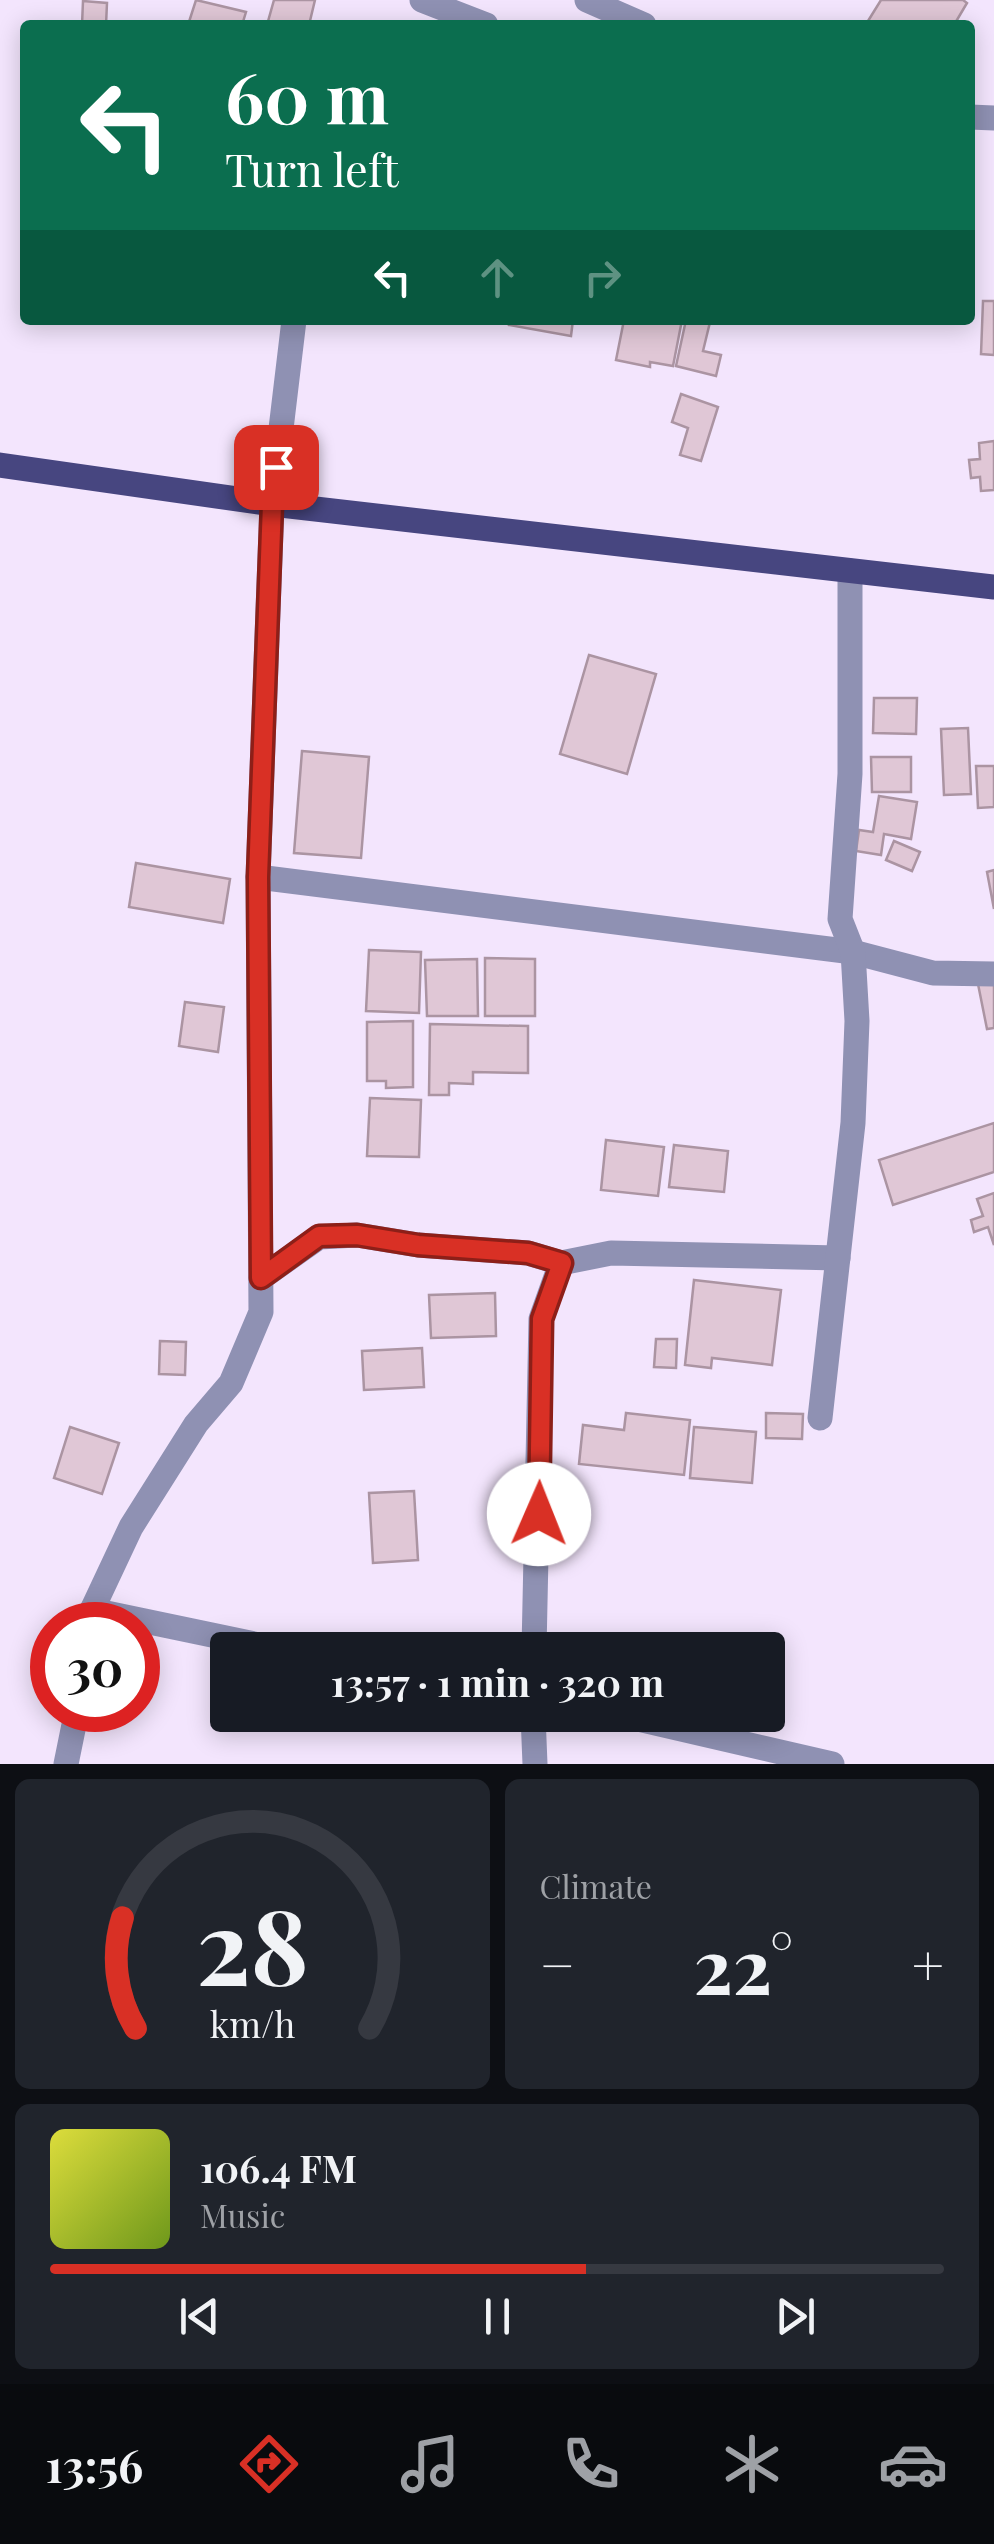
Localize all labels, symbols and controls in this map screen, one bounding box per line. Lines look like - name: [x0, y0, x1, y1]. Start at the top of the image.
- text: 60 m: [225, 48, 389, 142]
- icon: left: [60, 60, 190, 190]
- text: Turn left: [225, 138, 399, 198]
- icon: left: [365, 250, 420, 305]
- icon: ahead: [470, 250, 525, 305]
- icon: right: [575, 250, 630, 305]
- pin: [234, 425, 319, 510]
- icon: arrive: [249, 440, 304, 495]
- position arrow: [487, 1462, 591, 1566]
- speed limit sign: 30: [30, 1602, 160, 1732]
- text: 13:57 · 1 min · 320 m: [331, 1656, 664, 1707]
- text: Climate: [540, 1864, 652, 1907]
- text: 28: [196, 1873, 309, 2012]
- text: 22°: [693, 1913, 793, 2013]
- text: −: [540, 1926, 575, 2000]
- text: +: [912, 1926, 944, 2000]
- text: km/h: [209, 1999, 295, 2047]
- text: 106.4 FM: [200, 2142, 357, 2193]
- text: Music: [200, 2193, 285, 2236]
- icon: previous: [172, 2289, 227, 2344]
- icon: pause: [470, 2289, 525, 2344]
- icon: next: [768, 2289, 823, 2344]
- icon: directions: [234, 2429, 304, 2499]
- icon: music: [395, 2429, 465, 2499]
- icon: phone: [556, 2429, 626, 2499]
- icon: climate: [717, 2429, 787, 2499]
- icon: car: [878, 2429, 948, 2499]
- text: 13:56: [46, 2434, 143, 2494]

